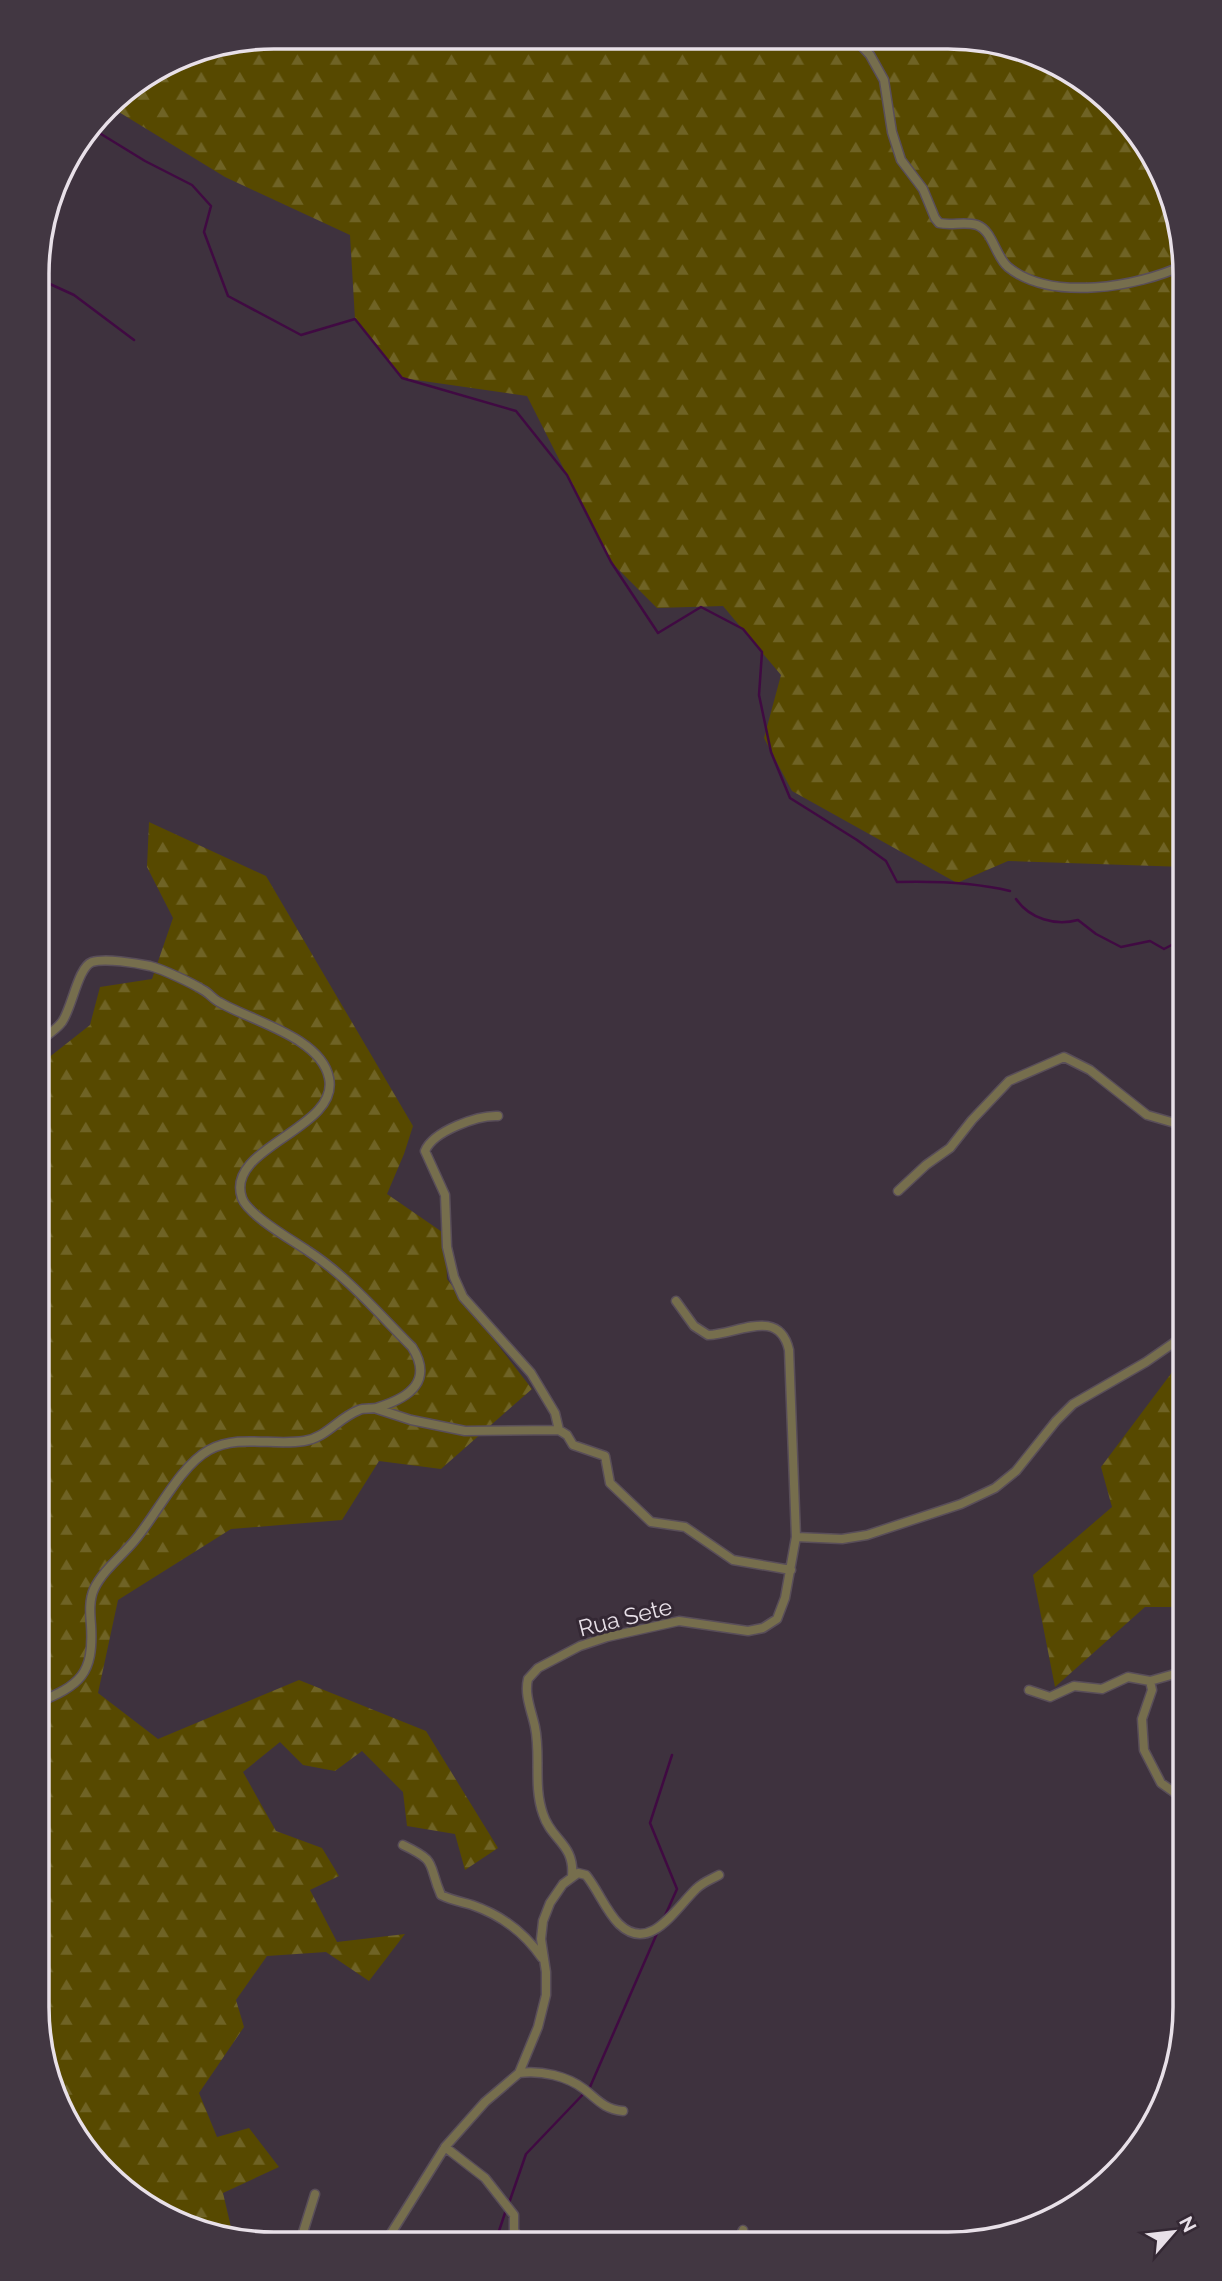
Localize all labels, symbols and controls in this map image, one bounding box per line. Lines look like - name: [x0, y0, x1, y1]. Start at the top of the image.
- street label: Rua Sete: [576, 1592, 674, 1642]
- north arrow: [1138, 2197, 1208, 2267]
- text: N: [1175, 2212, 1201, 2236]

